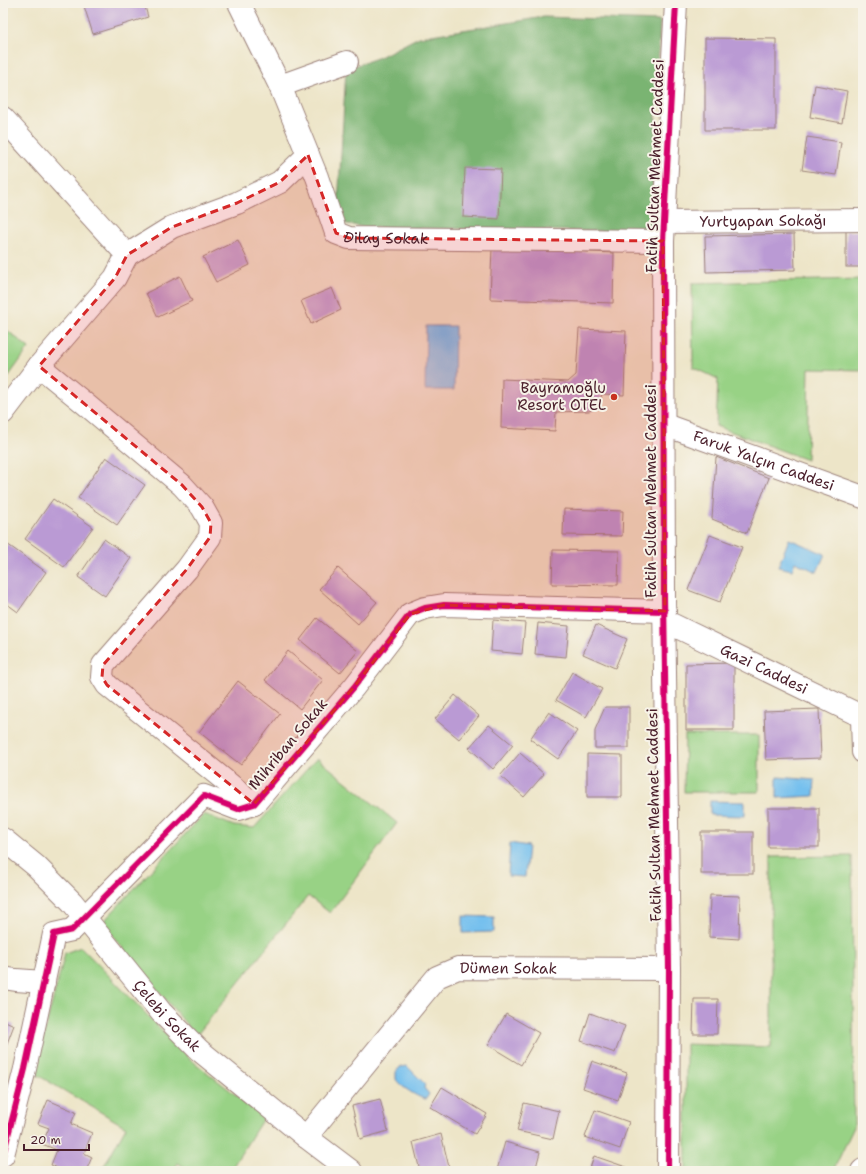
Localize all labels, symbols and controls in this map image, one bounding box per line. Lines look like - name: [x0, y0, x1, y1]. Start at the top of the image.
- street label: Fatih Sultan Mehmet Caddesi: [641, 59, 669, 273]
- street label: Yurtyapan Sokağı: [699, 210, 827, 232]
- street label: Dilay Sokak: [341, 227, 429, 249]
- place label: Bayramoğlu Resort OTEL: [517, 378, 606, 415]
- street label: Fatih Sultan Mehmet Caddesi: [641, 384, 661, 598]
- marker: Bayramoğlu Resort OTEL: [609, 392, 619, 402]
- street label: Faruk Yalçın Caddesi: [690, 426, 837, 496]
- street label: Gazi Caddesi: [717, 639, 811, 699]
- street label: Mihriban Sokak: [244, 694, 332, 794]
- street label: Fatih Sultan Mehmet Caddesi: [642, 708, 666, 922]
- street label: Dümen Sokak: [460, 958, 557, 978]
- street label: Çelebi Sokak: [129, 976, 205, 1056]
- scale bar: [24, 1126, 89, 1152]
- text: 20 m: [30, 1132, 61, 1148]

